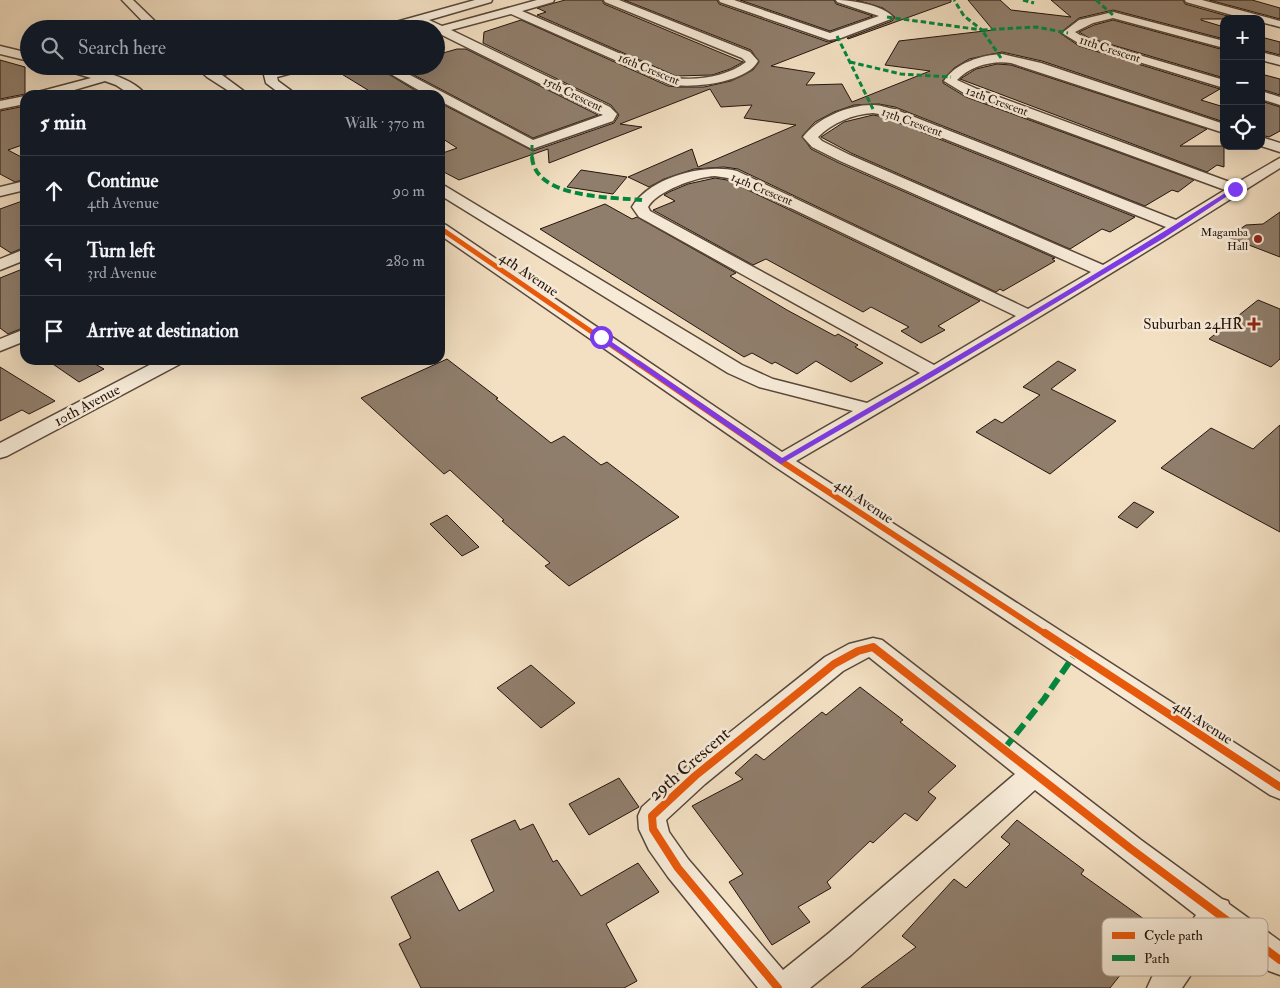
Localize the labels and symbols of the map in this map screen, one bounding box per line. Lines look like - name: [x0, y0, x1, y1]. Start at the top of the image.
- street label: 11th Crescent: [1077, 33, 1142, 66]
- street label: 16th Crescent: [616, 50, 682, 89]
- street label: 15th Crescent: [541, 74, 605, 115]
- street label: 12th Crescent: [964, 83, 1030, 120]
- street label: 13th Crescent: [879, 105, 944, 140]
- street label: 14th Crescent: [729, 170, 795, 209]
- route end: [1224, 178, 1247, 201]
- place label: Magamba Hall: [1201, 225, 1249, 254]
- marker: Magamba Hall: [1252, 233, 1264, 245]
- street label: 4th Avenue: [495, 248, 562, 301]
- place label: Suburban 24HR: [1143, 315, 1244, 334]
- marker: Suburban 24HR: [1247, 317, 1261, 331]
- route start: [590, 326, 613, 349]
- street label: 10th Avenue: [51, 380, 124, 431]
- street label: 4th Avenue: [830, 475, 897, 528]
- street label: 4th Avenue: [1169, 696, 1236, 749]
- street label: 29th Crescent: [644, 723, 735, 806]
- legend: [1102, 918, 1268, 976]
- text: Cycle path: [1144, 927, 1204, 945]
- text: Path: [1144, 950, 1170, 967]

